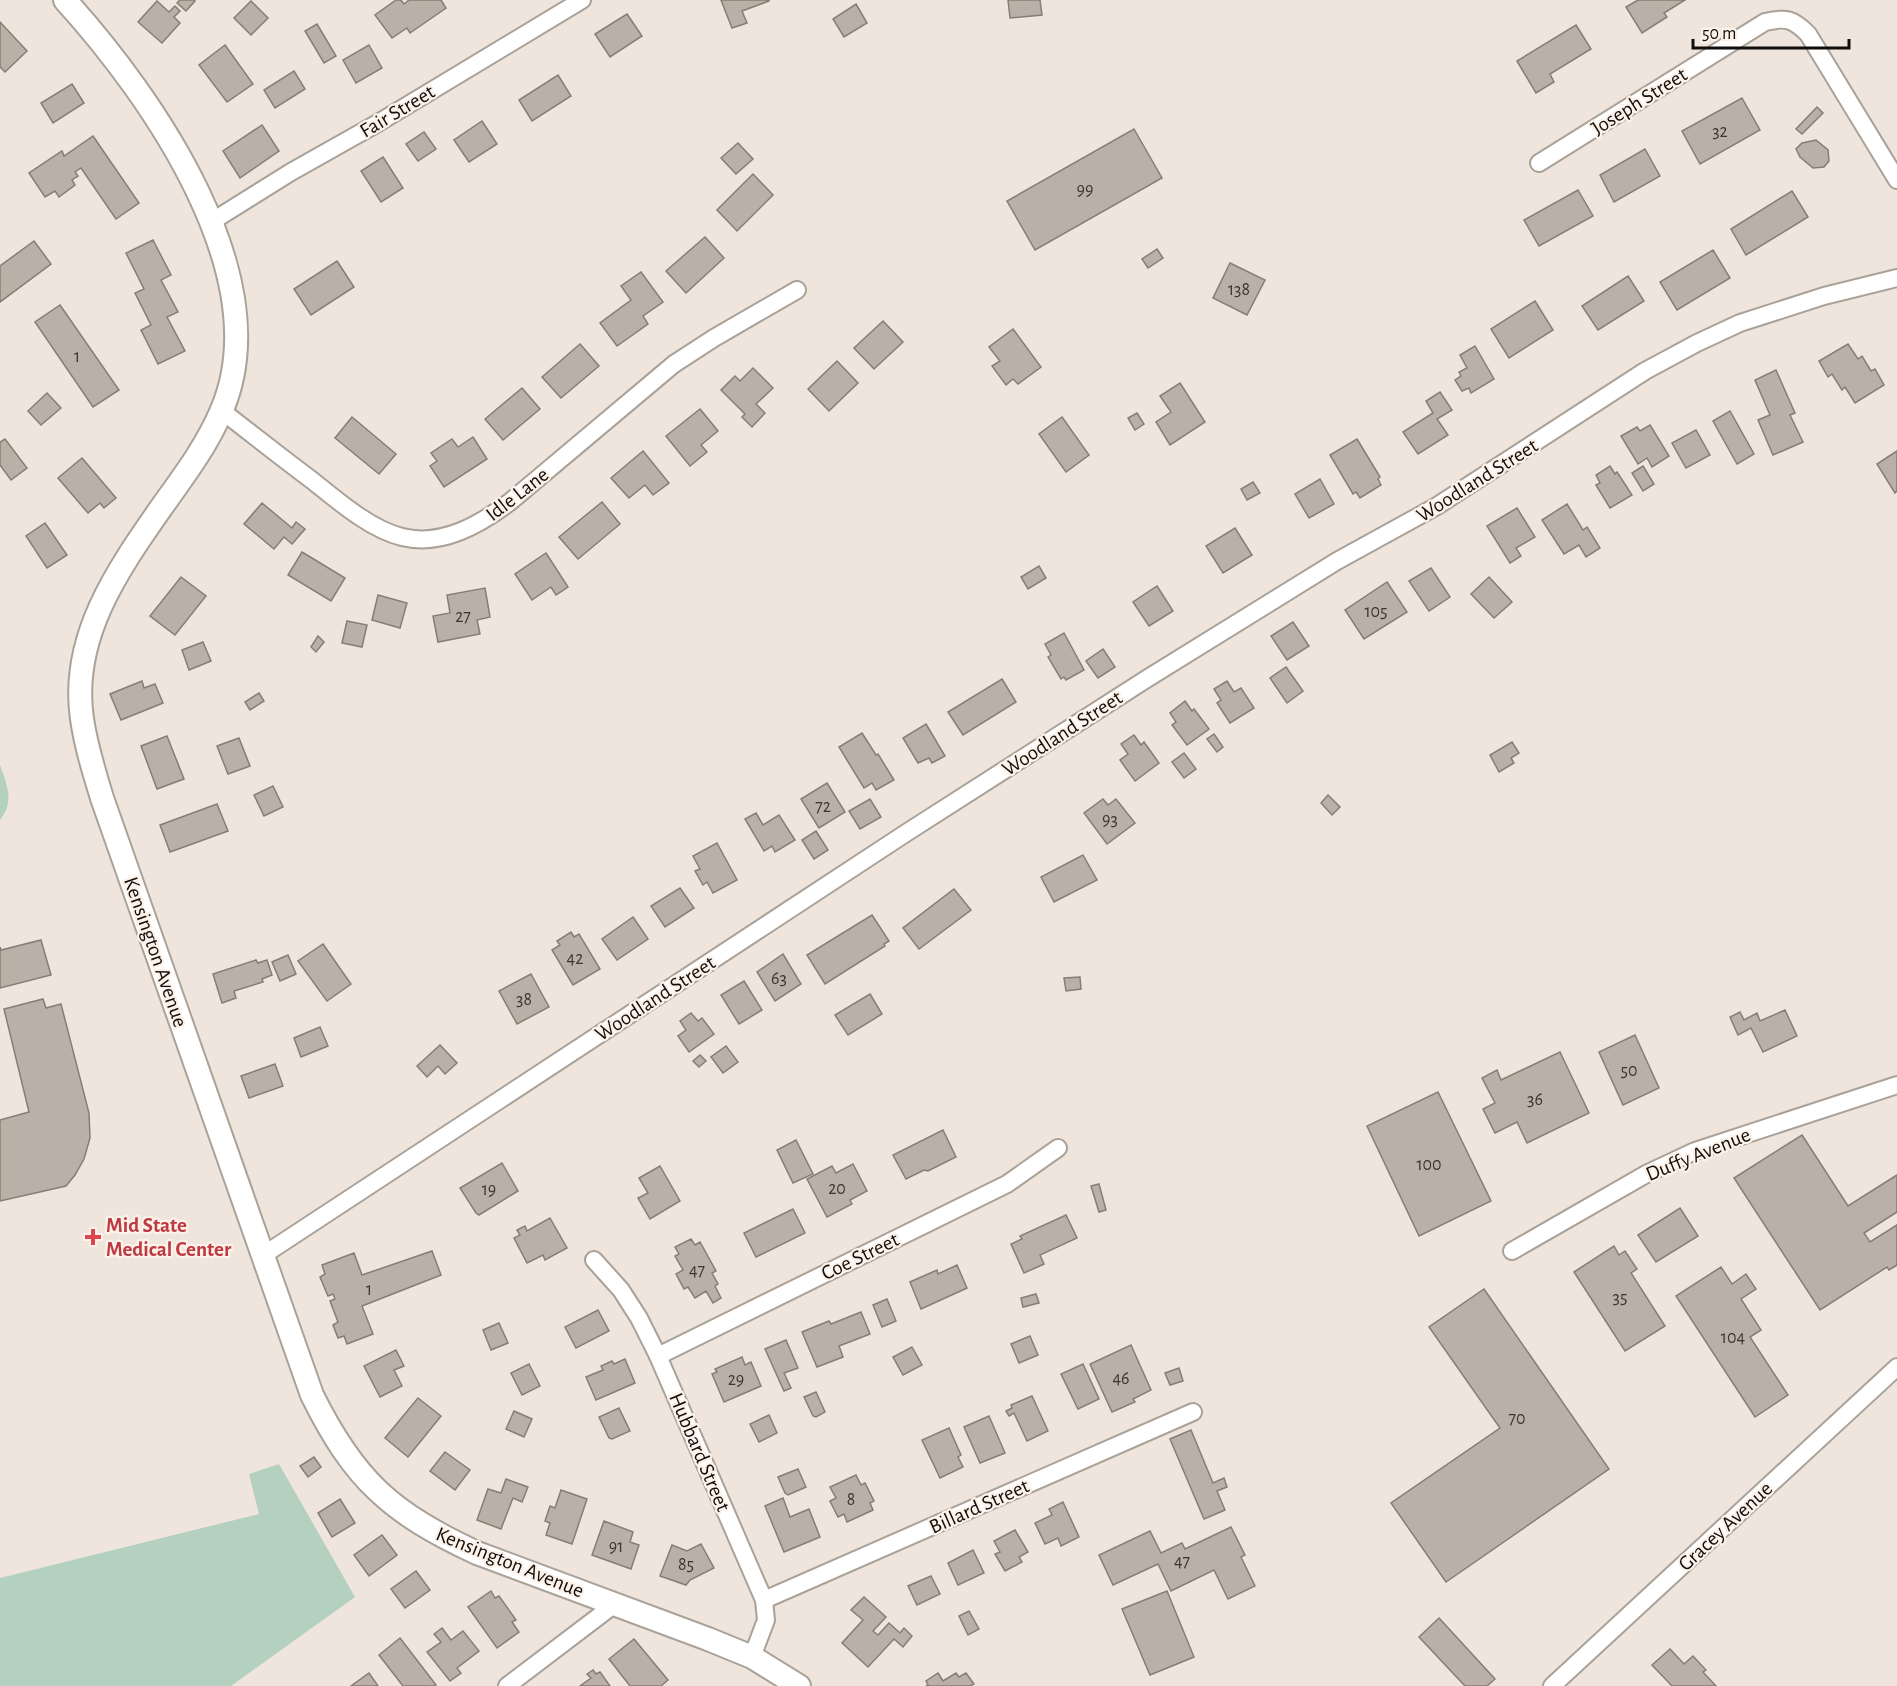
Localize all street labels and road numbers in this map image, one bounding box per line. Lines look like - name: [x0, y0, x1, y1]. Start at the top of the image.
- street label: Joseph Street: [1588, 64, 1691, 139]
- street label: Fair Street: [356, 81, 438, 142]
- street label: Woodland Street: [1413, 435, 1542, 526]
- street label: Idle Lane: [482, 464, 553, 525]
- street label: Woodland Street: [998, 687, 1126, 780]
- street label: Kensington Avenue: [120, 874, 191, 1030]
- street label: Woodland Street: [591, 952, 719, 1045]
- street label: Duffy Avenue: [1643, 1124, 1753, 1185]
- street label: Coe Street: [818, 1229, 903, 1284]
- street label: Hubbard Street: [665, 1390, 734, 1515]
- street label: Billard Street: [926, 1475, 1033, 1538]
- street label: Gracey Avenue: [1674, 1478, 1776, 1575]
- street label: Kensington Avenue: [433, 1523, 587, 1602]

